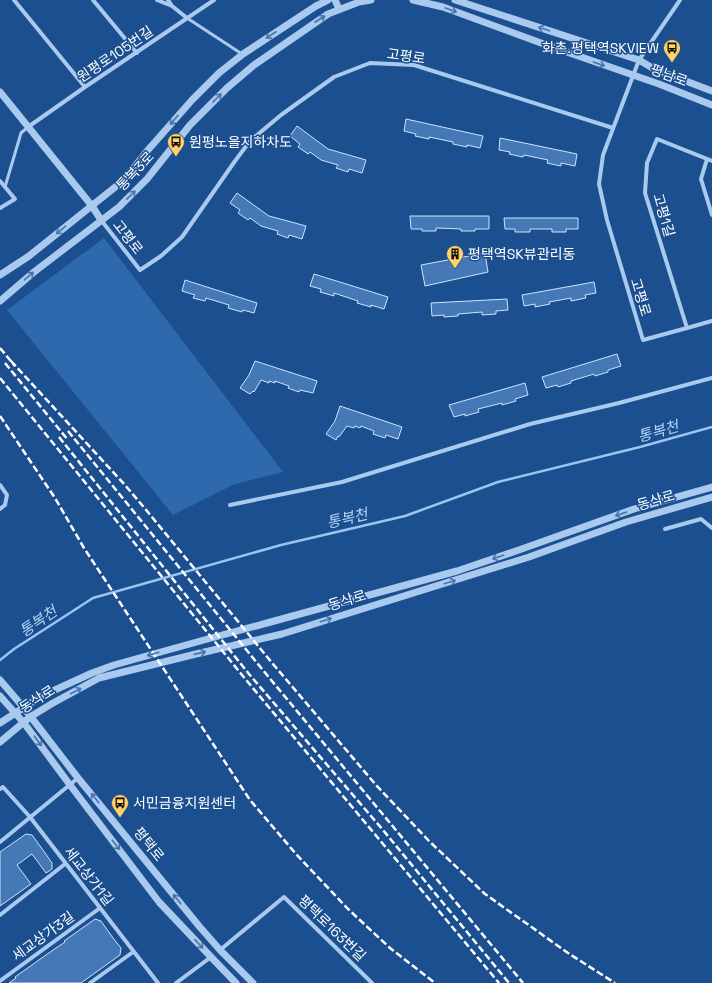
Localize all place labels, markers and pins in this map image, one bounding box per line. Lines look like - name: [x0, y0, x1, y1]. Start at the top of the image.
- bus stop icon: 화촌.평택역SKVIEW: [662, 38, 682, 63]
- place label: 화촌.평택역SKVIEW: [542, 39, 659, 57]
- bus stop icon: 원평노을지하차도: [166, 132, 186, 157]
- place label: 원평노을지하차도: [189, 133, 292, 151]
- building icon: 평택역SK뷰관리동: [445, 244, 465, 269]
- place label: 평택역SK뷰관리동: [468, 245, 575, 263]
- bus stop icon: 서민금융지원센터: [110, 793, 130, 818]
- place label: 서민금융지원센터: [133, 794, 236, 812]

